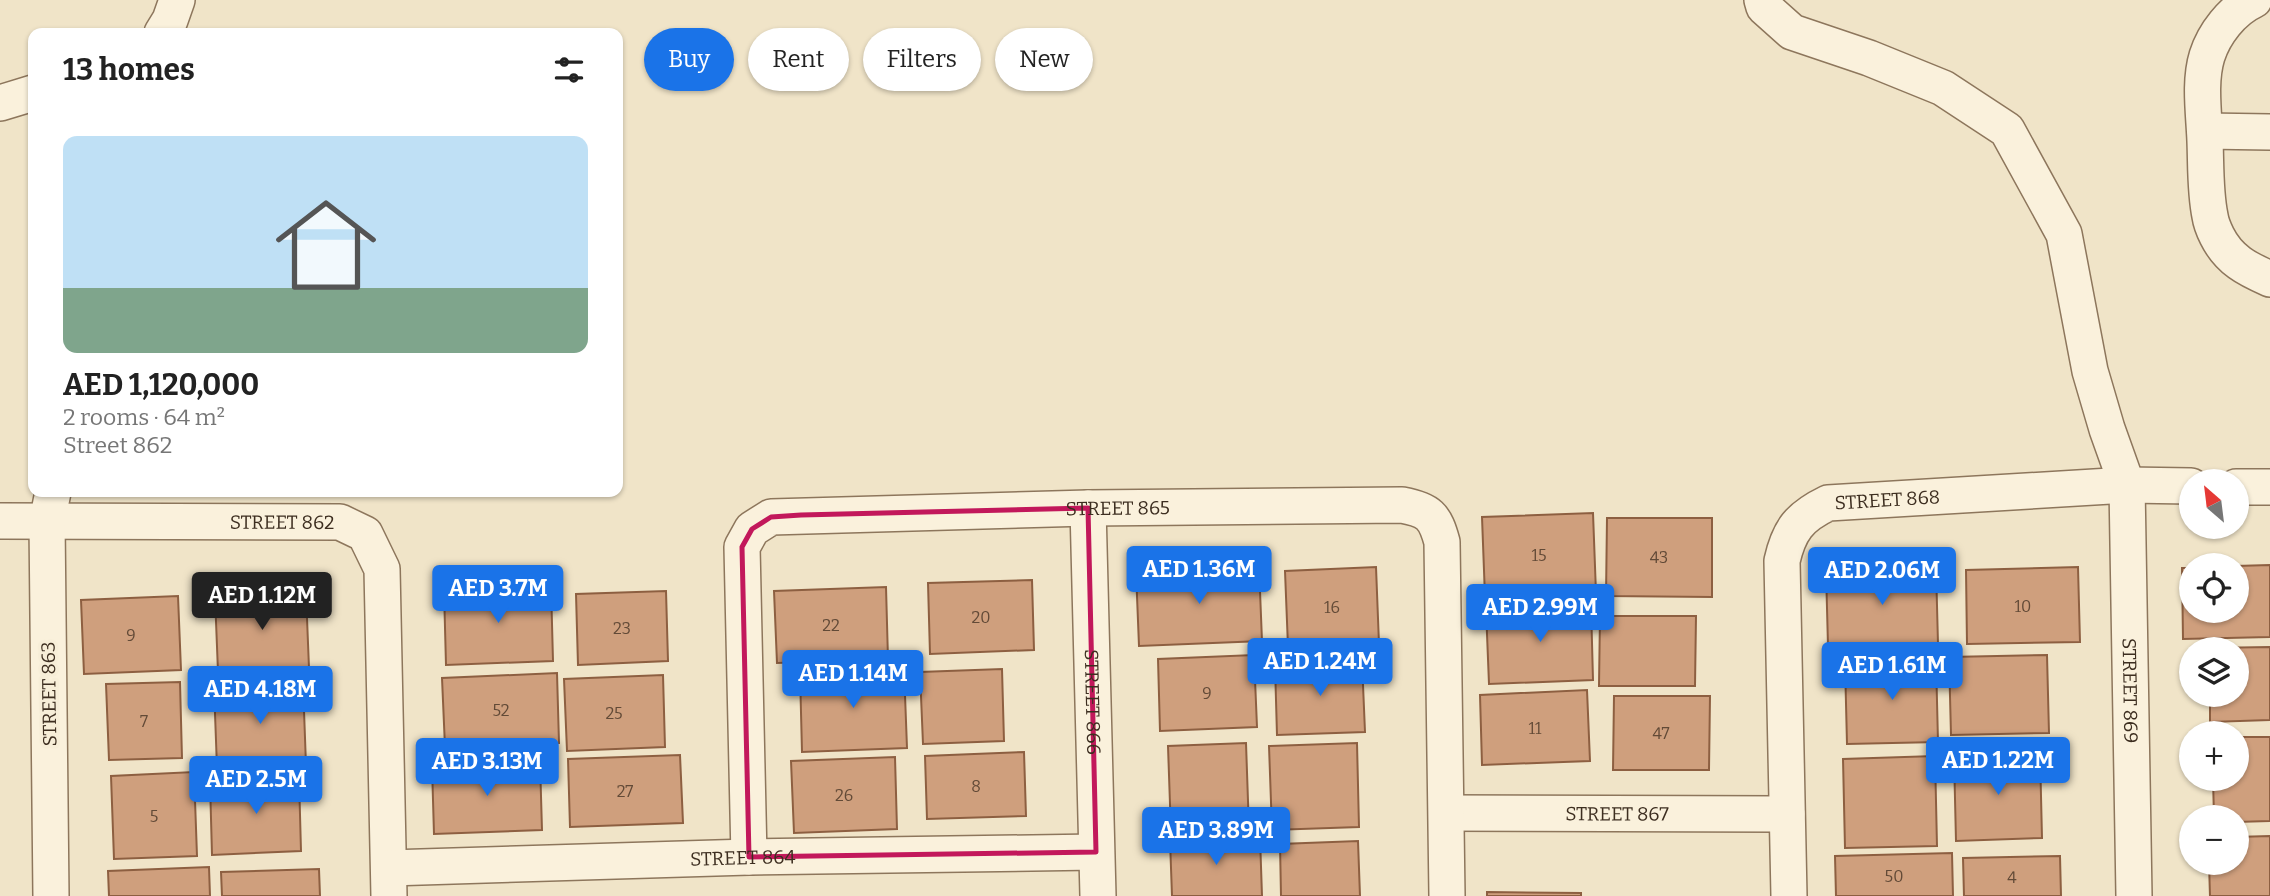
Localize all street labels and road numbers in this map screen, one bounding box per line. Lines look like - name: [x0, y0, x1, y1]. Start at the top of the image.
- street label: STREET 868: [1834, 485, 1941, 514]
- street label: STREET 865: [1065, 496, 1170, 520]
- street label: STREET 862: [230, 510, 334, 533]
- street label: STREET 869: [2118, 638, 2143, 743]
- street label: STREET 863: [37, 641, 61, 747]
- street label: STREET 866: [1080, 649, 1106, 755]
- street label: STREET 867: [1565, 802, 1669, 825]
- street label: STREET 864: [690, 845, 796, 870]

